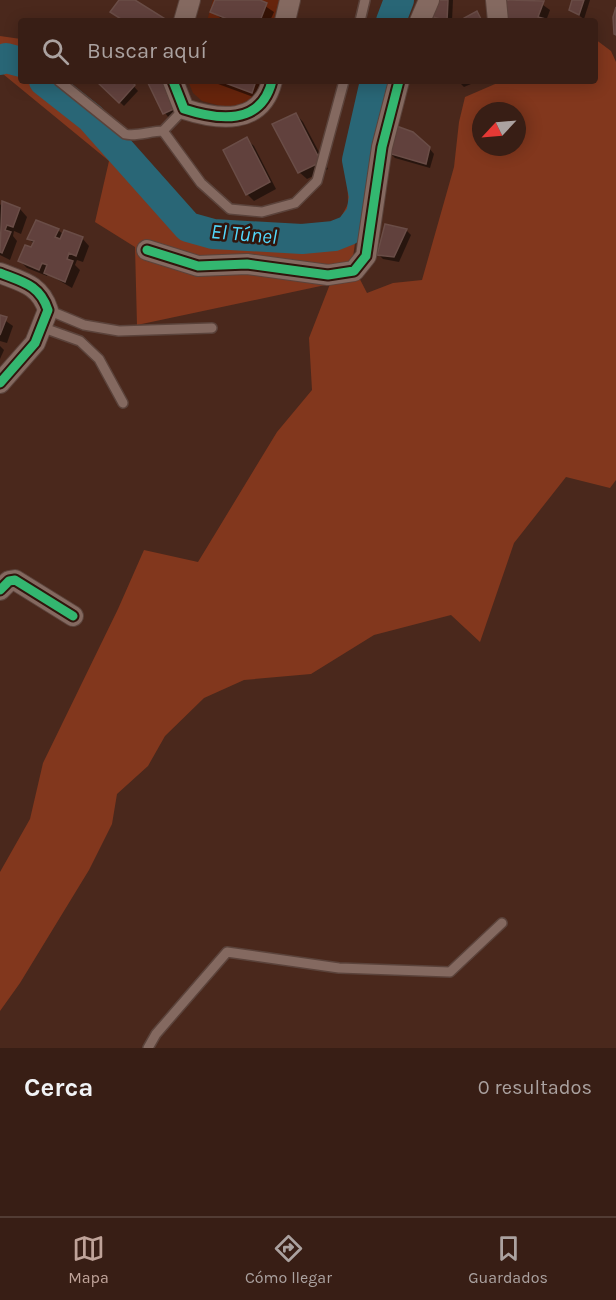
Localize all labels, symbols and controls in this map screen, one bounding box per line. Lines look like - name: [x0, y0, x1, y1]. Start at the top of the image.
- search box: [18, 18, 598, 84]
- icon: search: [39, 35, 72, 68]
- text: Buscar aquí: [87, 38, 207, 64]
- north arrow: [472, 102, 526, 156]
- water label: El Túnel: [210, 219, 278, 249]
- text: Cerca: [24, 1072, 93, 1103]
- text: 0 resultados: [478, 1076, 592, 1099]
- tab: Mapa: [68, 1232, 109, 1287]
- tab: Cómo llegar: [245, 1232, 332, 1287]
- tab: Guardados: [468, 1232, 548, 1287]

